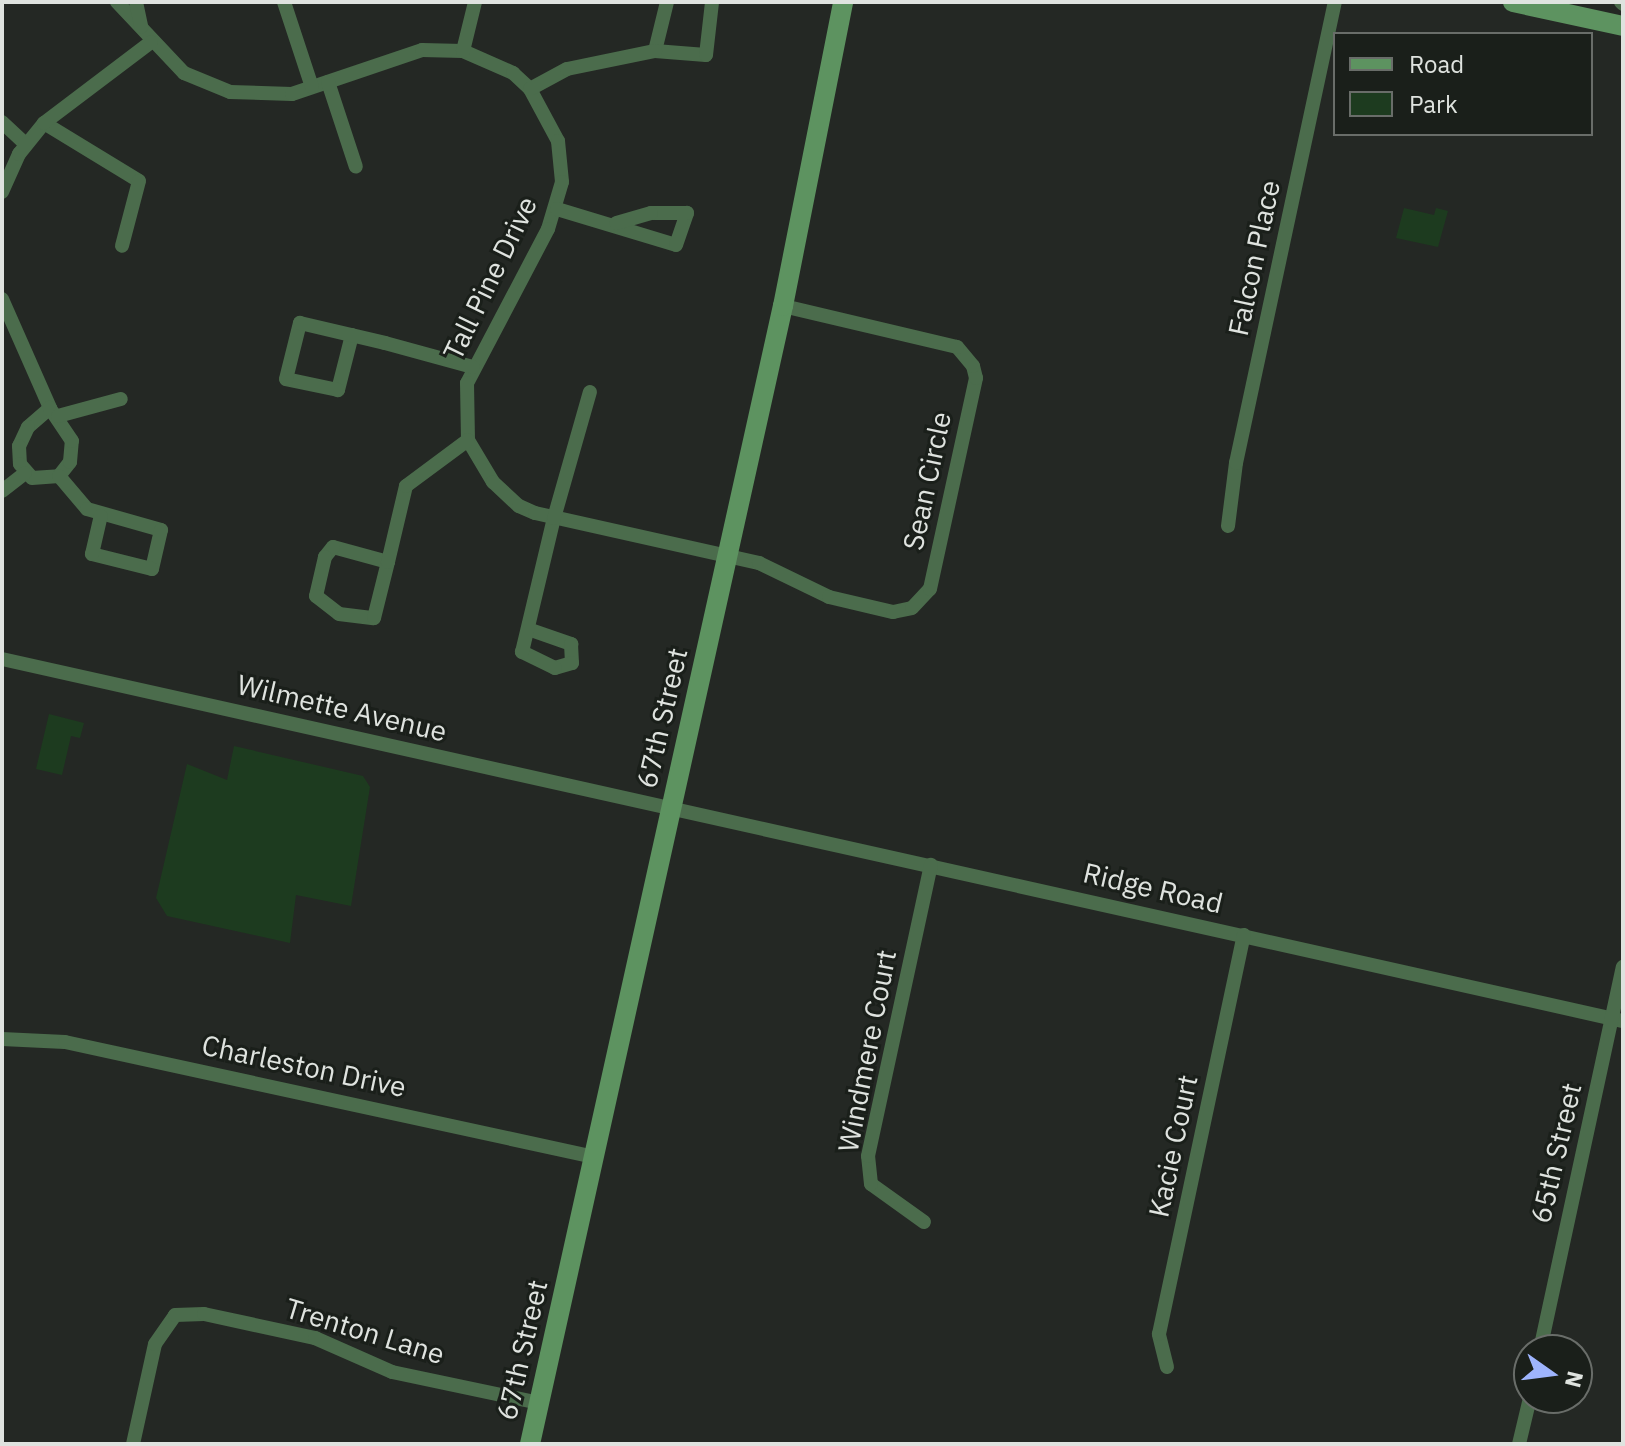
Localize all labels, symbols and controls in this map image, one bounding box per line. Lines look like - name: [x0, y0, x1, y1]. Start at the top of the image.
- legend: [1333, 32, 1593, 136]
- text: Road: [1409, 48, 1464, 80]
- text: Park: [1409, 88, 1458, 120]
- street label: Falcon Place: [1221, 177, 1287, 339]
- street label: Tall Pine Drive: [436, 191, 544, 365]
- street label: Sean Circle: [896, 409, 958, 553]
- street label: 67th Street: [630, 645, 694, 791]
- street label: Wilmette Avenue: [234, 668, 450, 748]
- street label: Ridge Road: [1080, 856, 1226, 920]
- street label: Windmere Court: [831, 947, 903, 1155]
- street label: Charleston Drive: [199, 1028, 409, 1104]
- street label: Kacie Court: [1142, 1072, 1204, 1220]
- street label: 65th Street: [1524, 1080, 1588, 1226]
- street label: 67th Street: [490, 1277, 554, 1423]
- street label: Trenton Lane: [282, 1291, 448, 1371]
- north arrow: [1513, 1334, 1593, 1414]
- text: N: [1559, 1368, 1591, 1391]

